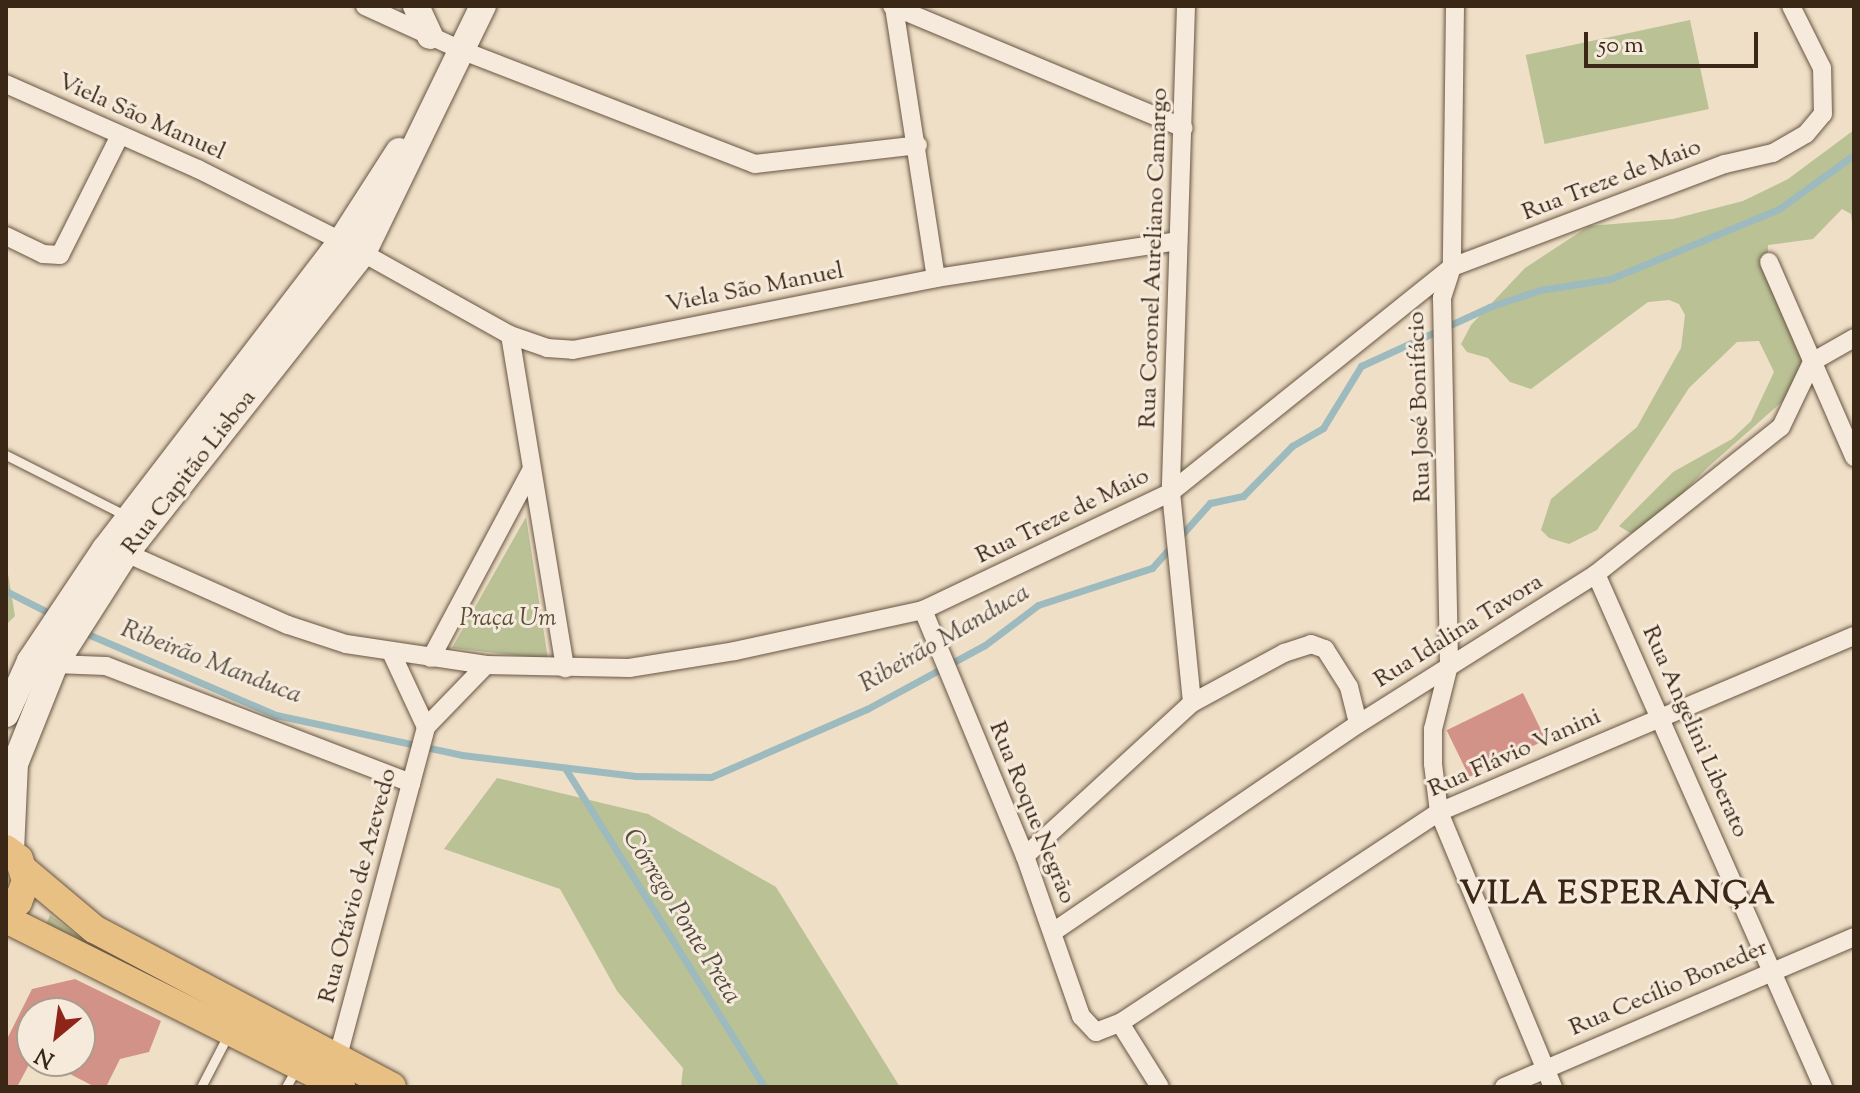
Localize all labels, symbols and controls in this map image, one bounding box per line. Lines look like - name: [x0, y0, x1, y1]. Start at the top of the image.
- scale bar: [1588, 16, 1762, 66]
- text: 50 m: [1598, 29, 1644, 63]
- street label: Viela São Manuel: [53, 68, 229, 168]
- street label: Rua Coronel Aureliano Camargo: [1135, 87, 1175, 429]
- street label: Rua Treze de Maio: [1518, 134, 1706, 228]
- street label: Viela São Manuel: [664, 258, 846, 320]
- street label: Rua José Bonifácio: [1403, 311, 1439, 503]
- street label: Rua Capitão Lisboa: [117, 385, 263, 561]
- street label: Rua Treze de Maio: [972, 463, 1154, 571]
- street label: Rua Idalina Tavora: [1369, 569, 1549, 695]
- water label: Ribeirão Manduca: [854, 578, 1036, 700]
- park label: Praça Um: [460, 606, 556, 634]
- water label: Ribeirão Manduca: [116, 614, 306, 712]
- street label: Rua Angelini Liberato: [1634, 622, 1754, 842]
- street label: Rua Flávio Vanini: [1424, 703, 1606, 805]
- street label: Rua Roque Negrão: [981, 718, 1081, 908]
- street label: Rua Otávio de Azevedo: [314, 765, 404, 1007]
- water label: Córrego Ponte Preta: [615, 824, 747, 1010]
- district label: VILA ESPERANÇA: [1459, 876, 1777, 914]
- street label: Rua Cecílio Boneder: [1566, 934, 1772, 1044]
- north arrow: [16, 997, 96, 1077]
- text: N: [30, 1038, 61, 1074]

